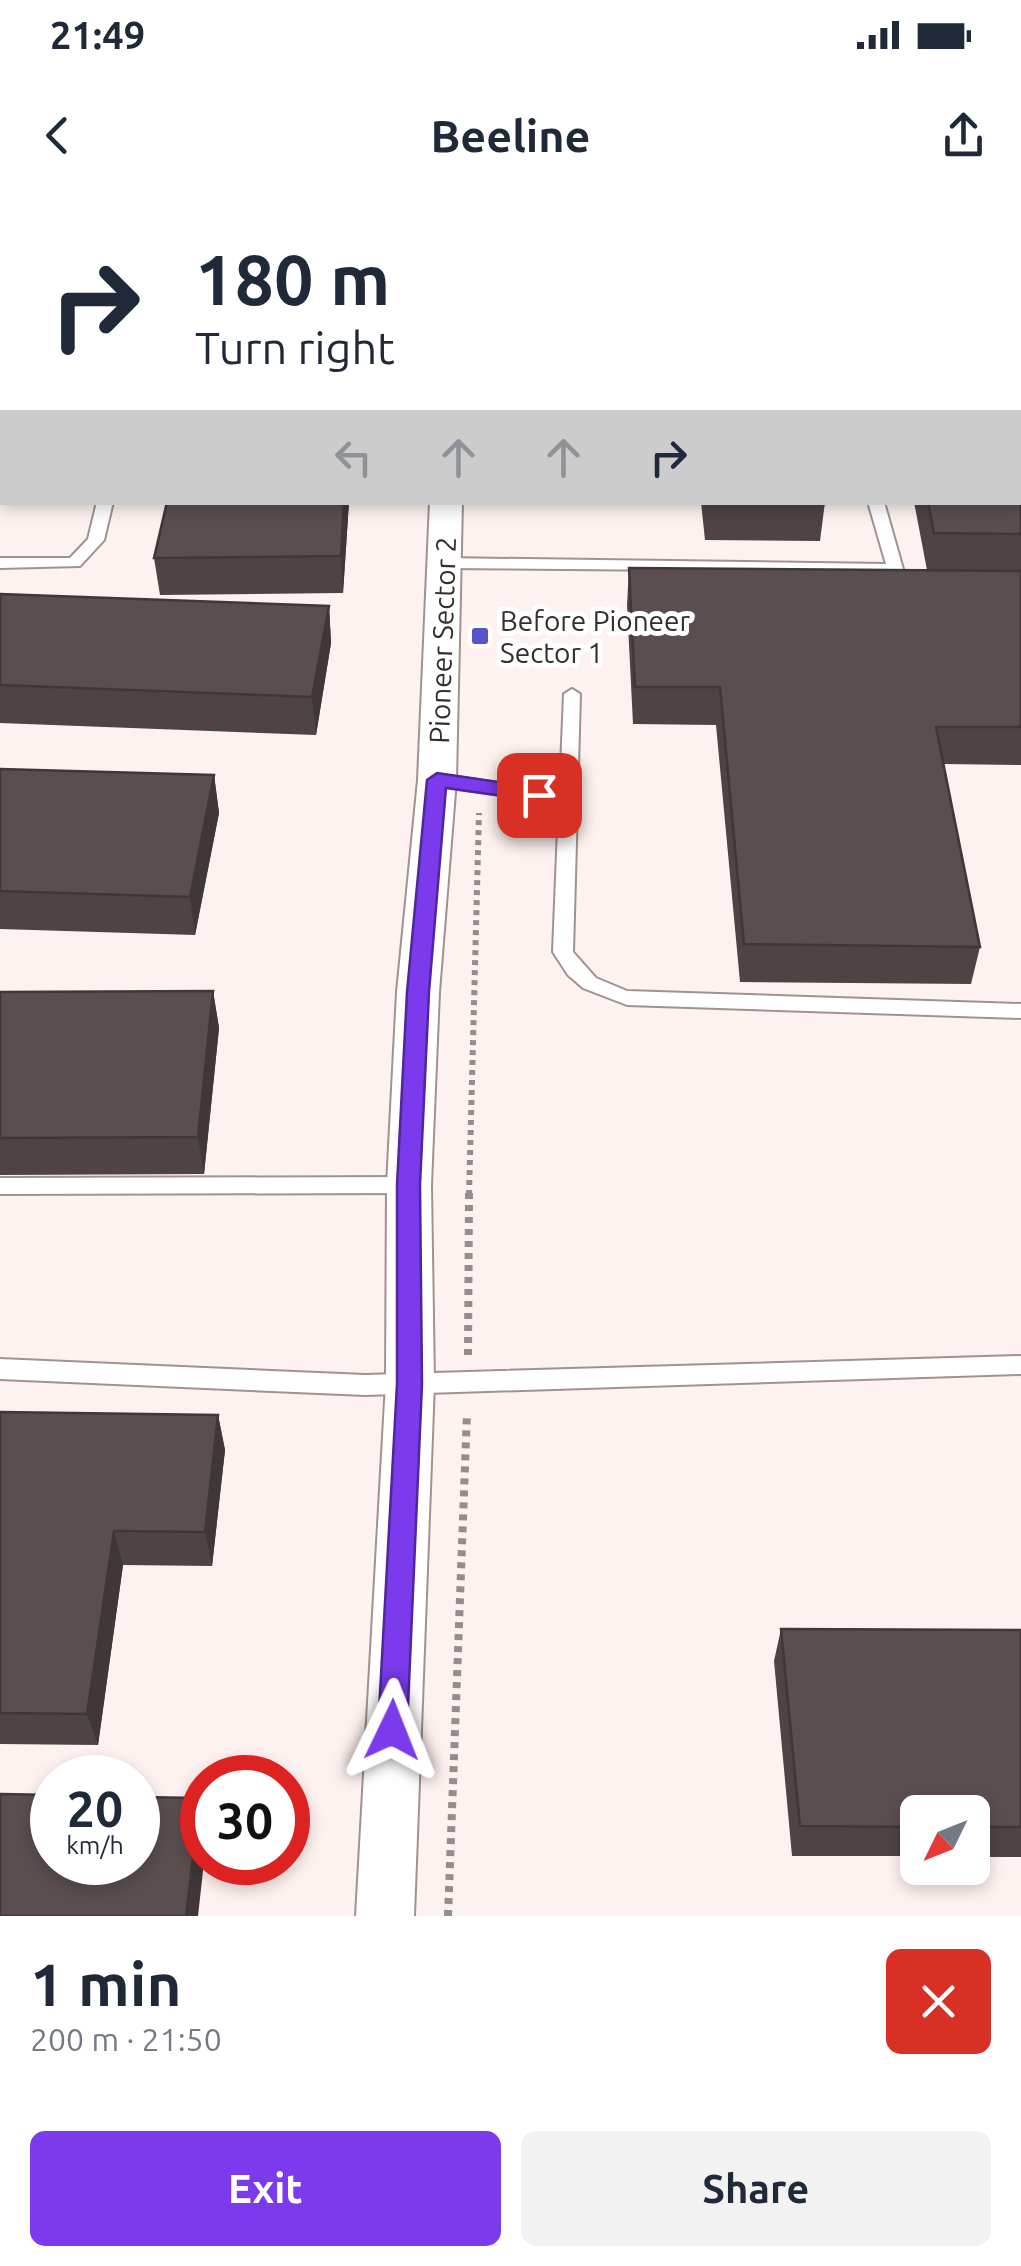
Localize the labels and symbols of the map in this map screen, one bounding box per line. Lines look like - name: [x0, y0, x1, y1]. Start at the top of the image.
- street label: Pioneer Sector 2: [423, 536, 461, 744]
- place label: Before Pioneer Sector 1: [500, 605, 691, 668]
- marker: Before Pioneer Sector 1: [469, 625, 491, 647]
- pin: [497, 753, 582, 838]
- position arrow: [340, 1678, 444, 1782]
- speed limit sign: 30: [180, 1755, 310, 1885]
- north arrow: [900, 1795, 990, 1885]

